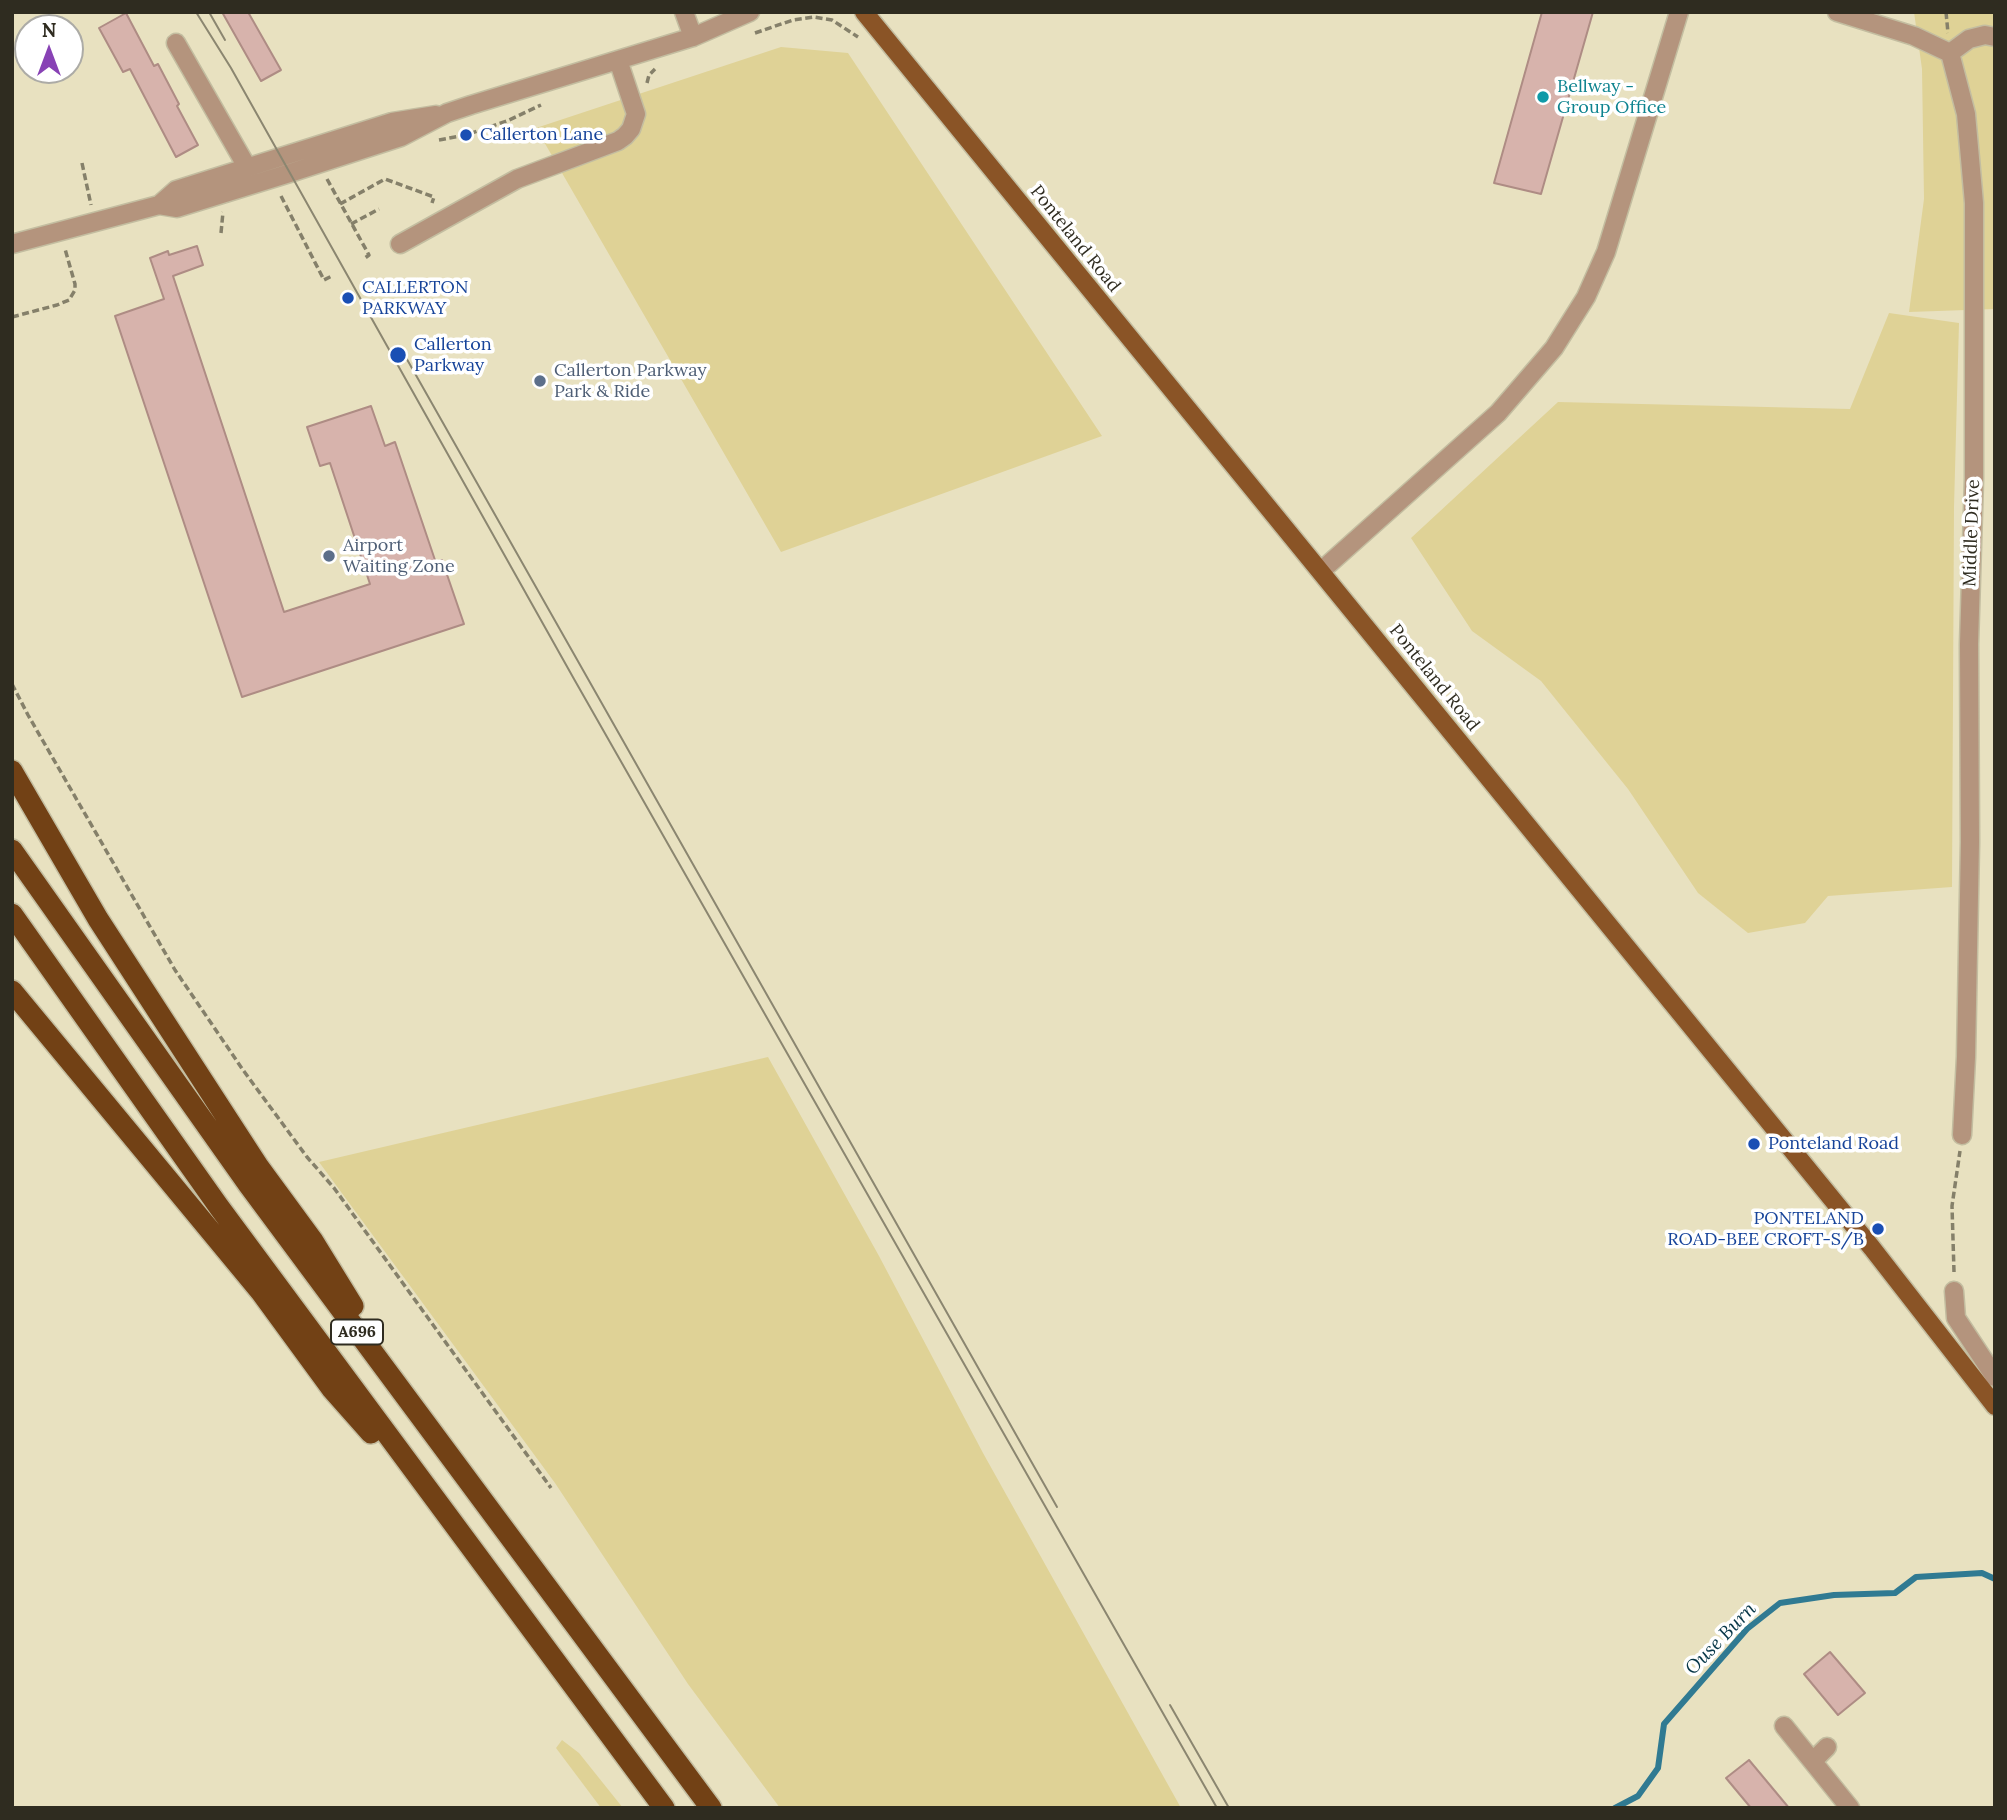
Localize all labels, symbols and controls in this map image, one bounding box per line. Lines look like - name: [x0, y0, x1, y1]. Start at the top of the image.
- north arrow: [14, 14, 84, 84]
- text: N: [42, 18, 56, 42]
- place label: Bellway - Group Office: [1557, 76, 1666, 119]
- marker: Bellway - Group Office: [1535, 89, 1551, 105]
- place label: Callerton Lane: [480, 124, 603, 146]
- marker: Callerton Lane: [458, 127, 474, 143]
- street label: Ponteland Road: [1025, 181, 1125, 297]
- place label: CALLERTON PARKWAY: [362, 277, 468, 320]
- marker: CALLERTON PARKWAY: [340, 290, 356, 306]
- place label: Callerton Parkway: [414, 334, 492, 376]
- marker: Callerton Parkway: [388, 345, 408, 365]
- place label: Callerton Parkway Park & Ride: [554, 360, 707, 402]
- marker: Callerton Parkway Park & Ride: [532, 373, 548, 389]
- street label: Middle Drive: [1959, 479, 1985, 587]
- place label: Airport Waiting Zone: [343, 535, 455, 578]
- marker: Airport Waiting Zone: [321, 548, 337, 564]
- street label: Ponteland Road: [1384, 620, 1484, 736]
- place label: Ponteland Road: [1768, 1133, 1899, 1155]
- marker: Ponteland Road: [1746, 1136, 1762, 1152]
- place label: PONTELAND ROAD-BEE CROFT-S/B: [1667, 1208, 1864, 1250]
- marker: PONTELAND ROAD-BEE CROFT-S/B: [1870, 1221, 1886, 1237]
- road number: A696: [331, 1320, 383, 1344]
- water label: Ouse Burn: [1681, 1598, 1761, 1680]

